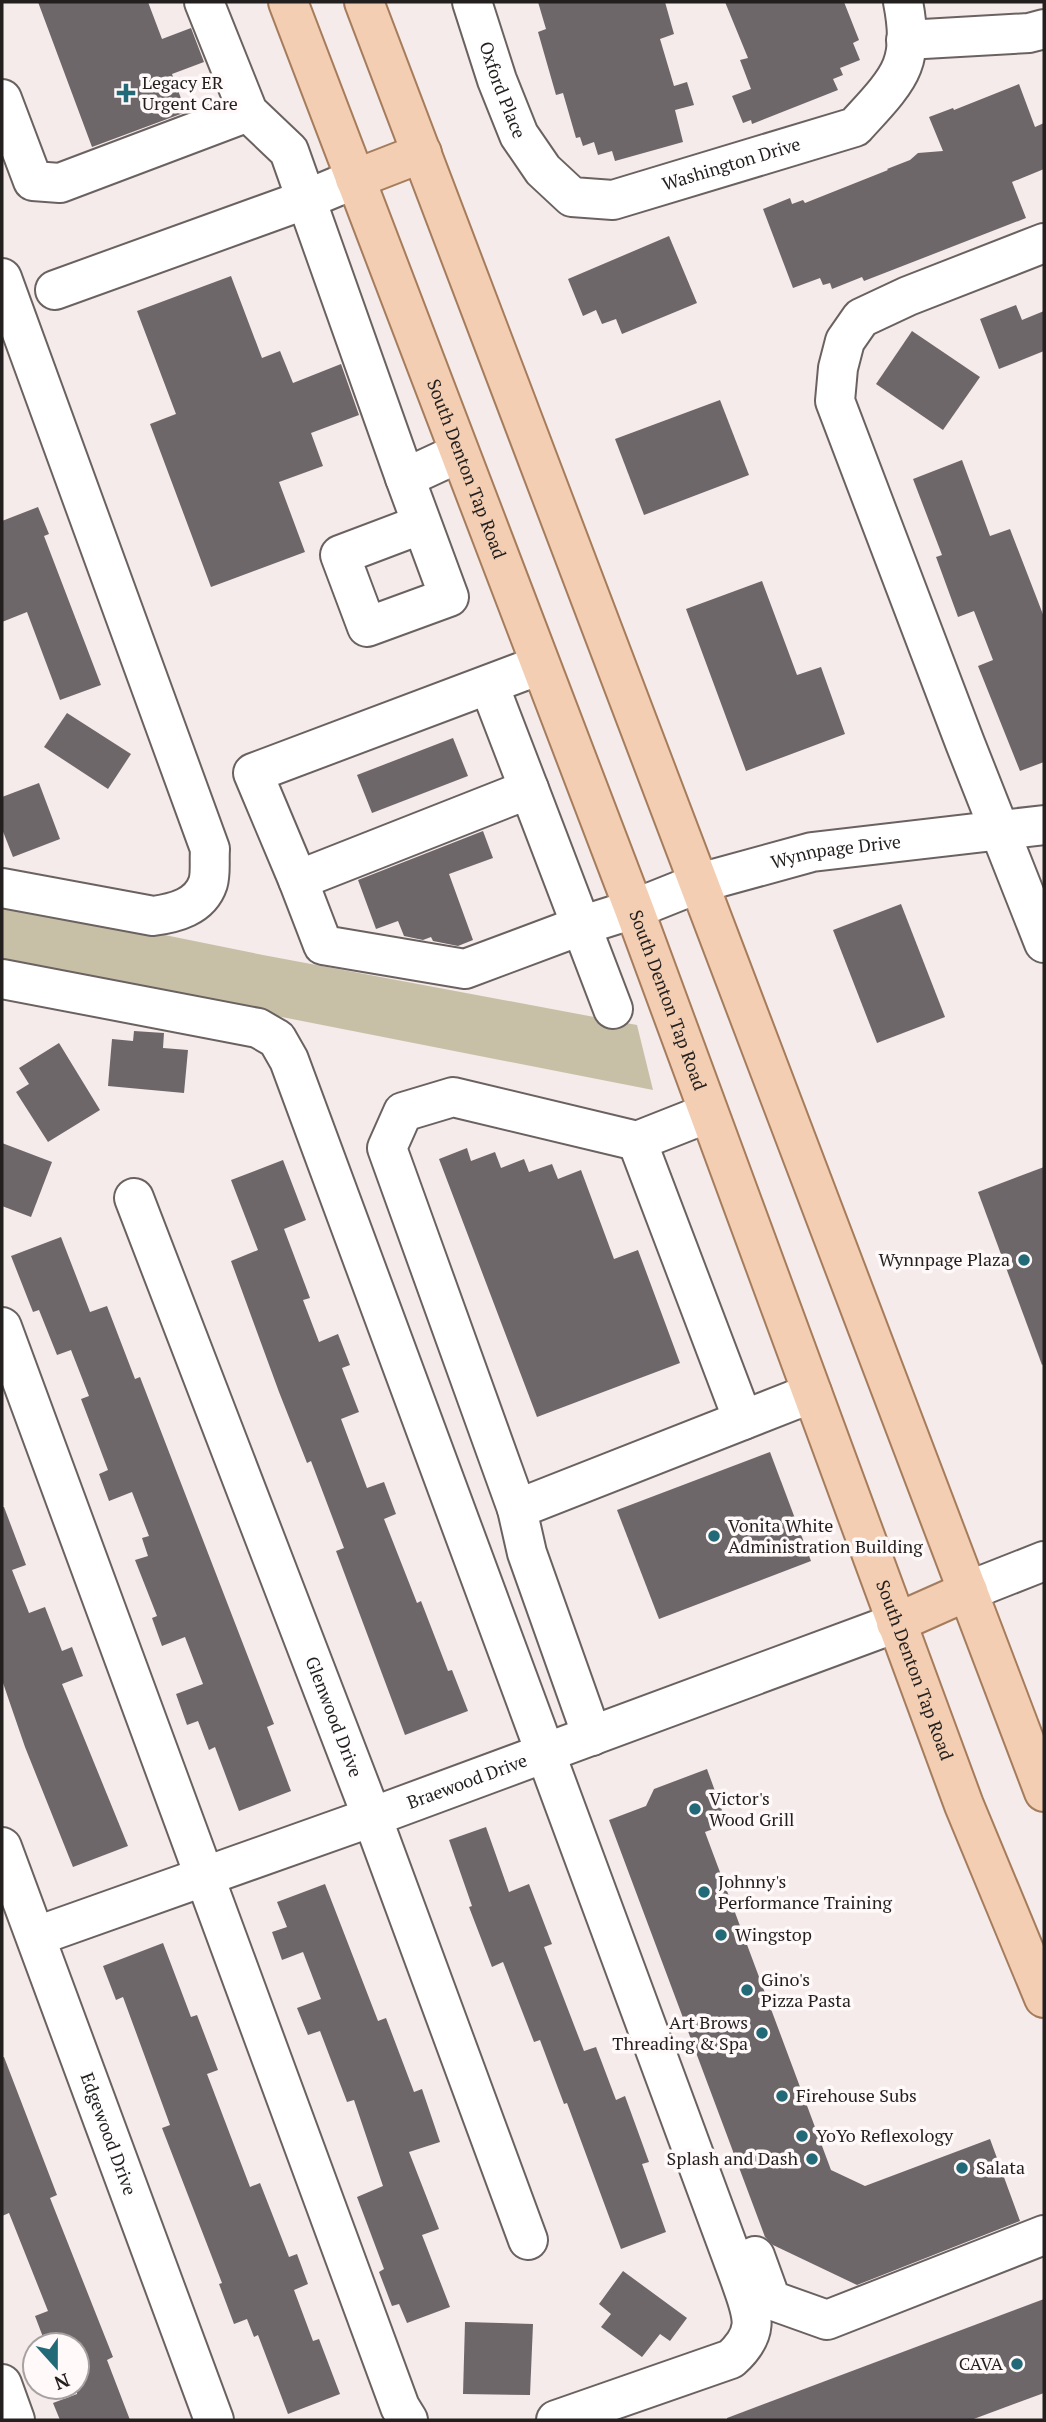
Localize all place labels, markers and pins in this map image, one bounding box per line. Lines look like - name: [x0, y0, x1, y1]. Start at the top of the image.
- place label: Legacy ER Urgent Care: [142, 70, 238, 115]
- marker: Legacy ER Urgent Care: [116, 83, 136, 103]
- place label: Wynnpage Plaza: [878, 1247, 1010, 1271]
- marker: Wynnpage Plaza: [1016, 1252, 1032, 1268]
- place label: Vonita White Administration Building: [728, 1513, 923, 1558]
- marker: Vonita White Administration Building: [706, 1528, 722, 1544]
- place label: Victor's Wood Grill: [709, 1786, 794, 1831]
- marker: Victor's Wood Grill: [687, 1801, 703, 1817]
- place label: Johnny's Performance Training: [718, 1869, 892, 1914]
- marker: Johnny's Performance Training: [696, 1884, 712, 1900]
- place label: Wingstop: [735, 1922, 812, 1946]
- marker: Wingstop: [713, 1927, 729, 1943]
- place label: Gino's Pizza Pasta: [761, 1967, 851, 2012]
- marker: Gino's Pizza Pasta: [739, 1982, 755, 1998]
- place label: Art Brows Threading & Spa: [612, 2010, 748, 2055]
- marker: Art Brows Threading & Spa: [754, 2025, 770, 2041]
- place label: Firehouse Subs: [796, 2083, 917, 2107]
- marker: Firehouse Subs: [774, 2088, 790, 2104]
- place label: YoYo Reflexology: [816, 2123, 954, 2147]
- marker: YoYo Reflexology: [794, 2128, 810, 2144]
- place label: Splash and Dash: [667, 2146, 798, 2170]
- marker: Splash and Dash: [804, 2151, 820, 2167]
- place label: Salata: [976, 2155, 1025, 2179]
- marker: Salata: [954, 2160, 970, 2176]
- place label: CAVA: [959, 2351, 1004, 2375]
- marker: CAVA: [1009, 2356, 1025, 2372]

